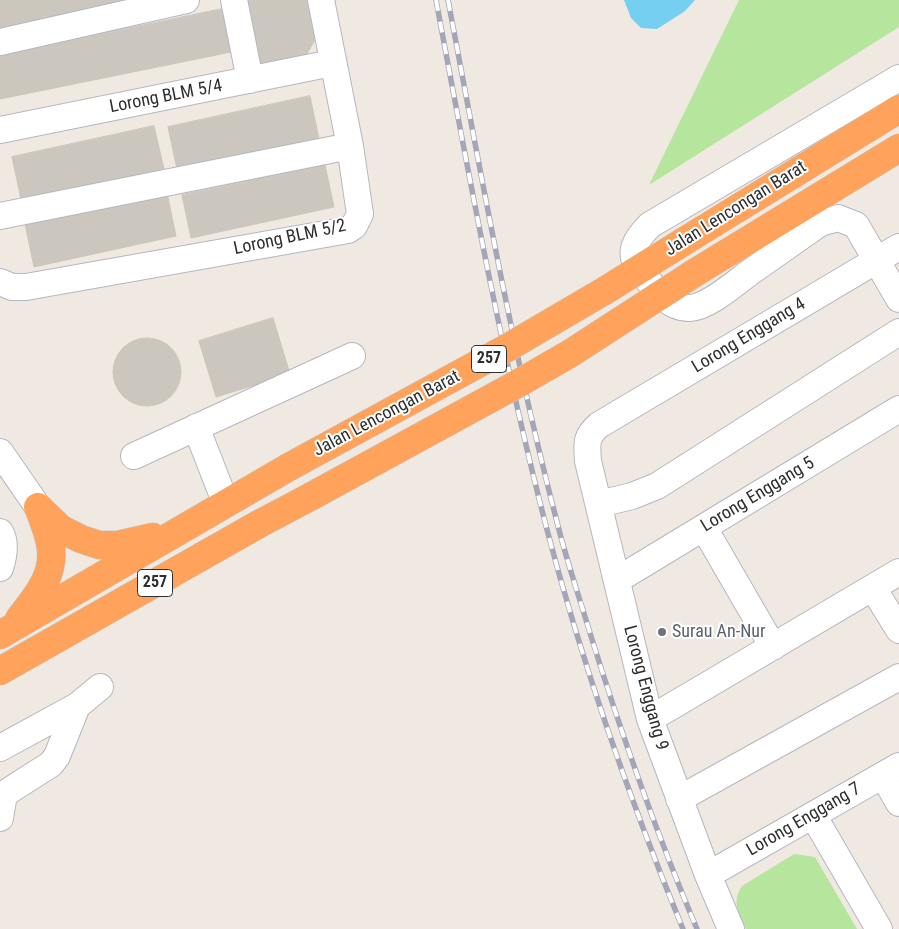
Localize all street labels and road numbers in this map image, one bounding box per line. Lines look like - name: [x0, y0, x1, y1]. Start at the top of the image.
- street label: Lorong BLM 5/4: [108, 76, 224, 118]
- street label: Jalan Lencongan Barat: [661, 157, 811, 261]
- street label: Lorong BLM 5/2: [232, 216, 348, 260]
- street label: Lorong Enggang 4: [688, 294, 810, 378]
- road number: 257: [472, 346, 506, 372]
- street label: Jalan Lencongan Barat: [310, 366, 464, 462]
- street label: Lorong Enggang 5: [697, 453, 819, 537]
- road number: 257: [138, 570, 172, 596]
- street label: Lorong Enggang 9: [618, 623, 672, 753]
- street label: Lorong Enggang 7: [743, 779, 865, 861]

